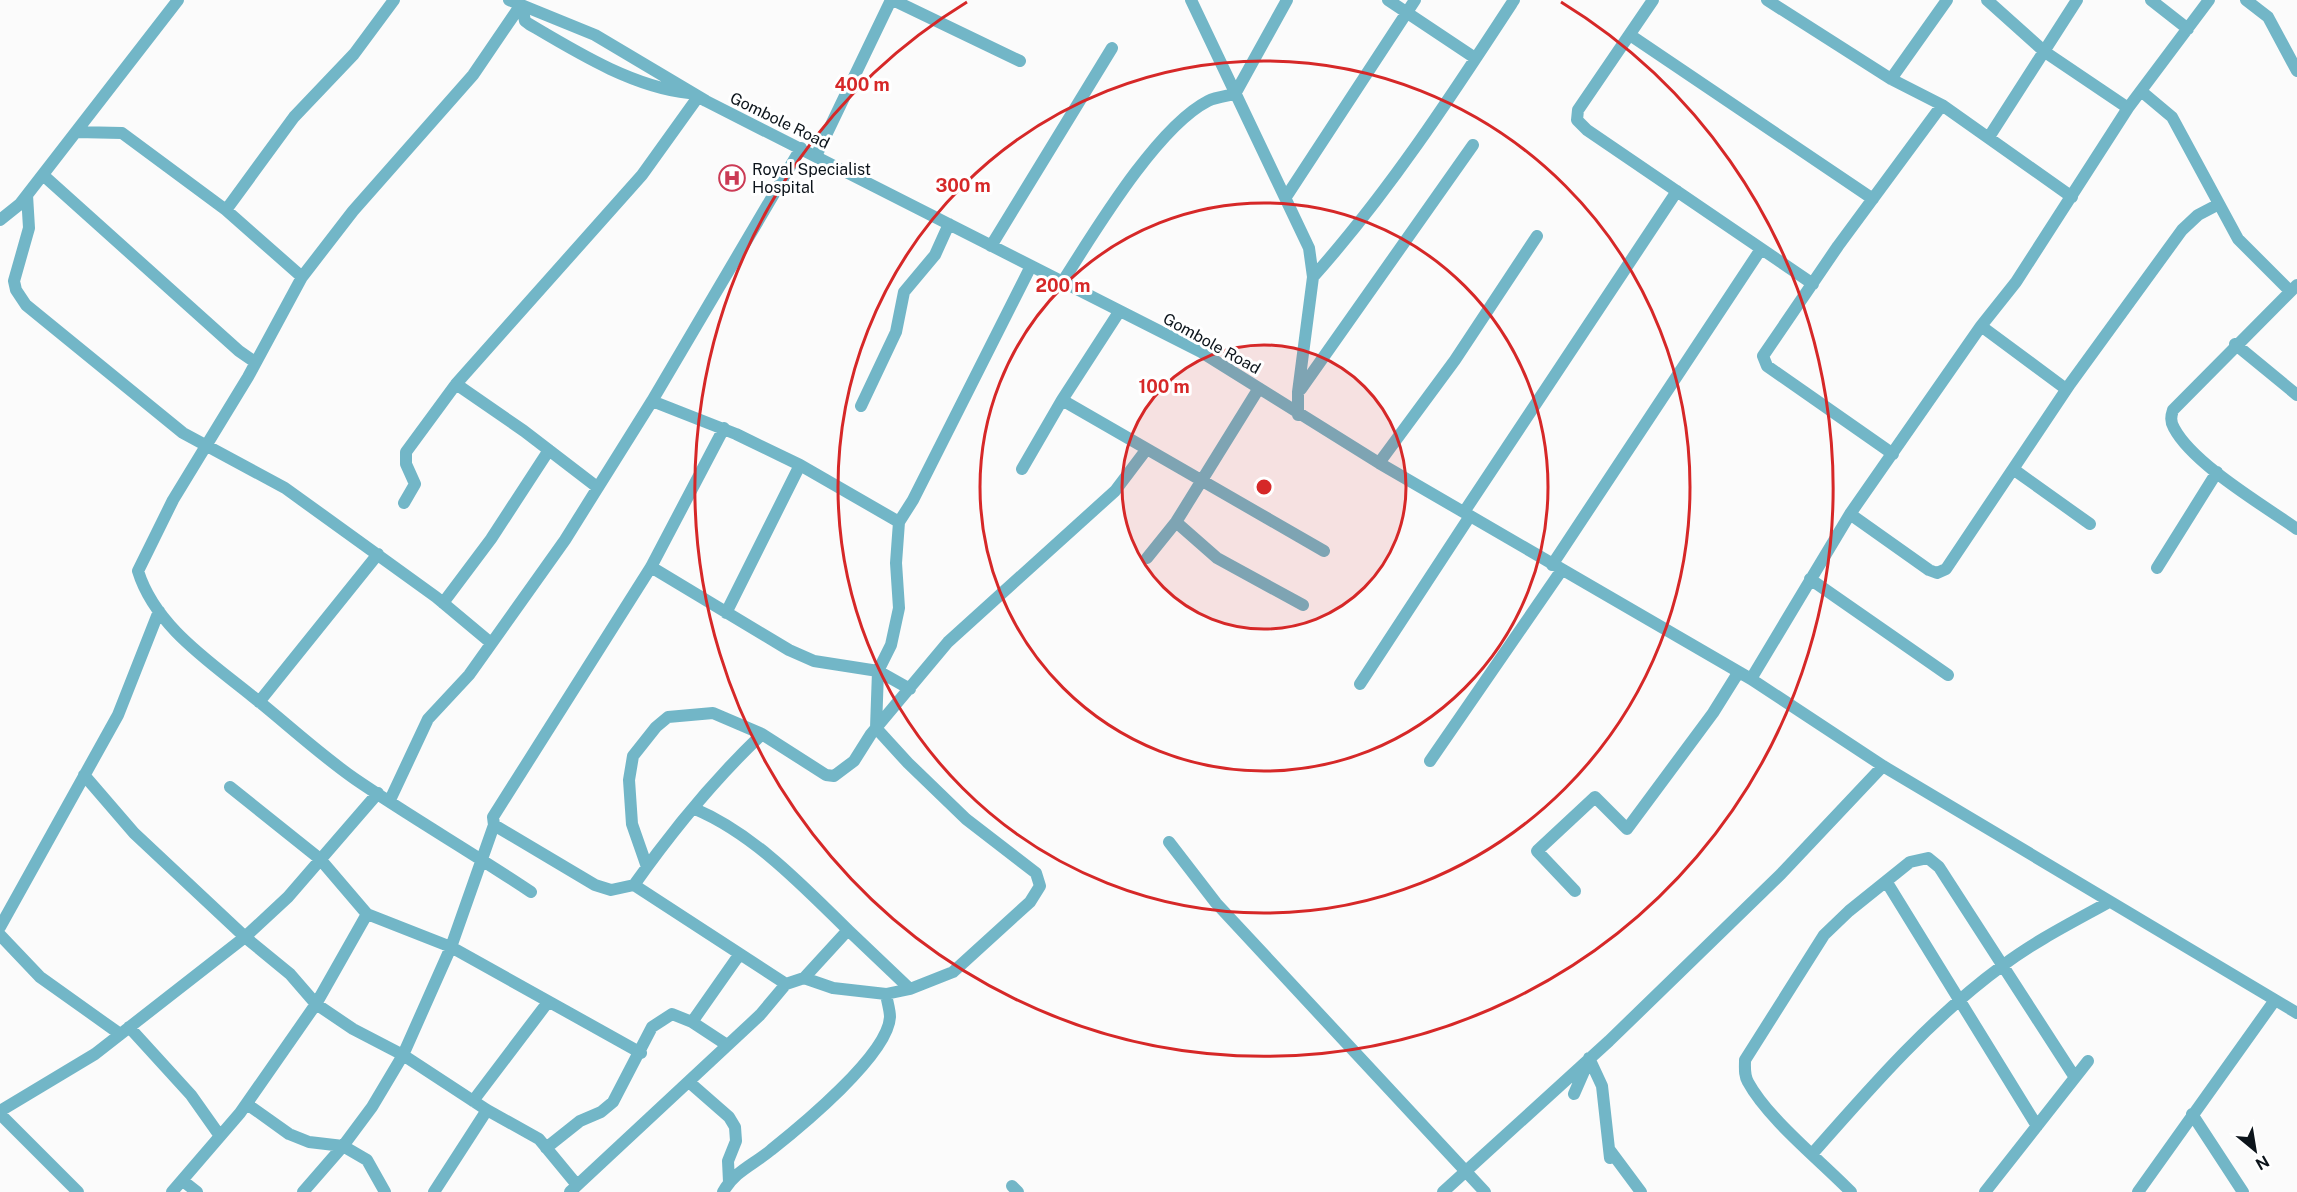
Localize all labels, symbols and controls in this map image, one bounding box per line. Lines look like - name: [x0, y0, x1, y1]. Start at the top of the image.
- text: 400 m: [834, 74, 890, 95]
- street label: Gombole Road: [727, 88, 833, 153]
- place label: Royal Specialist Hospital: [752, 160, 871, 197]
- hospital icon: Royal Specialist Hospital: [717, 163, 747, 193]
- text: 300 m: [935, 175, 991, 196]
- text: 200 m: [1036, 275, 1090, 296]
- street label: Gombole Road: [1160, 309, 1264, 378]
- text: 100 m: [1138, 376, 1190, 397]
- centre of rings: [1254, 477, 1274, 497]
- north arrow: [2225, 1120, 2285, 1180]
- text: N: [2252, 1151, 2272, 1174]

